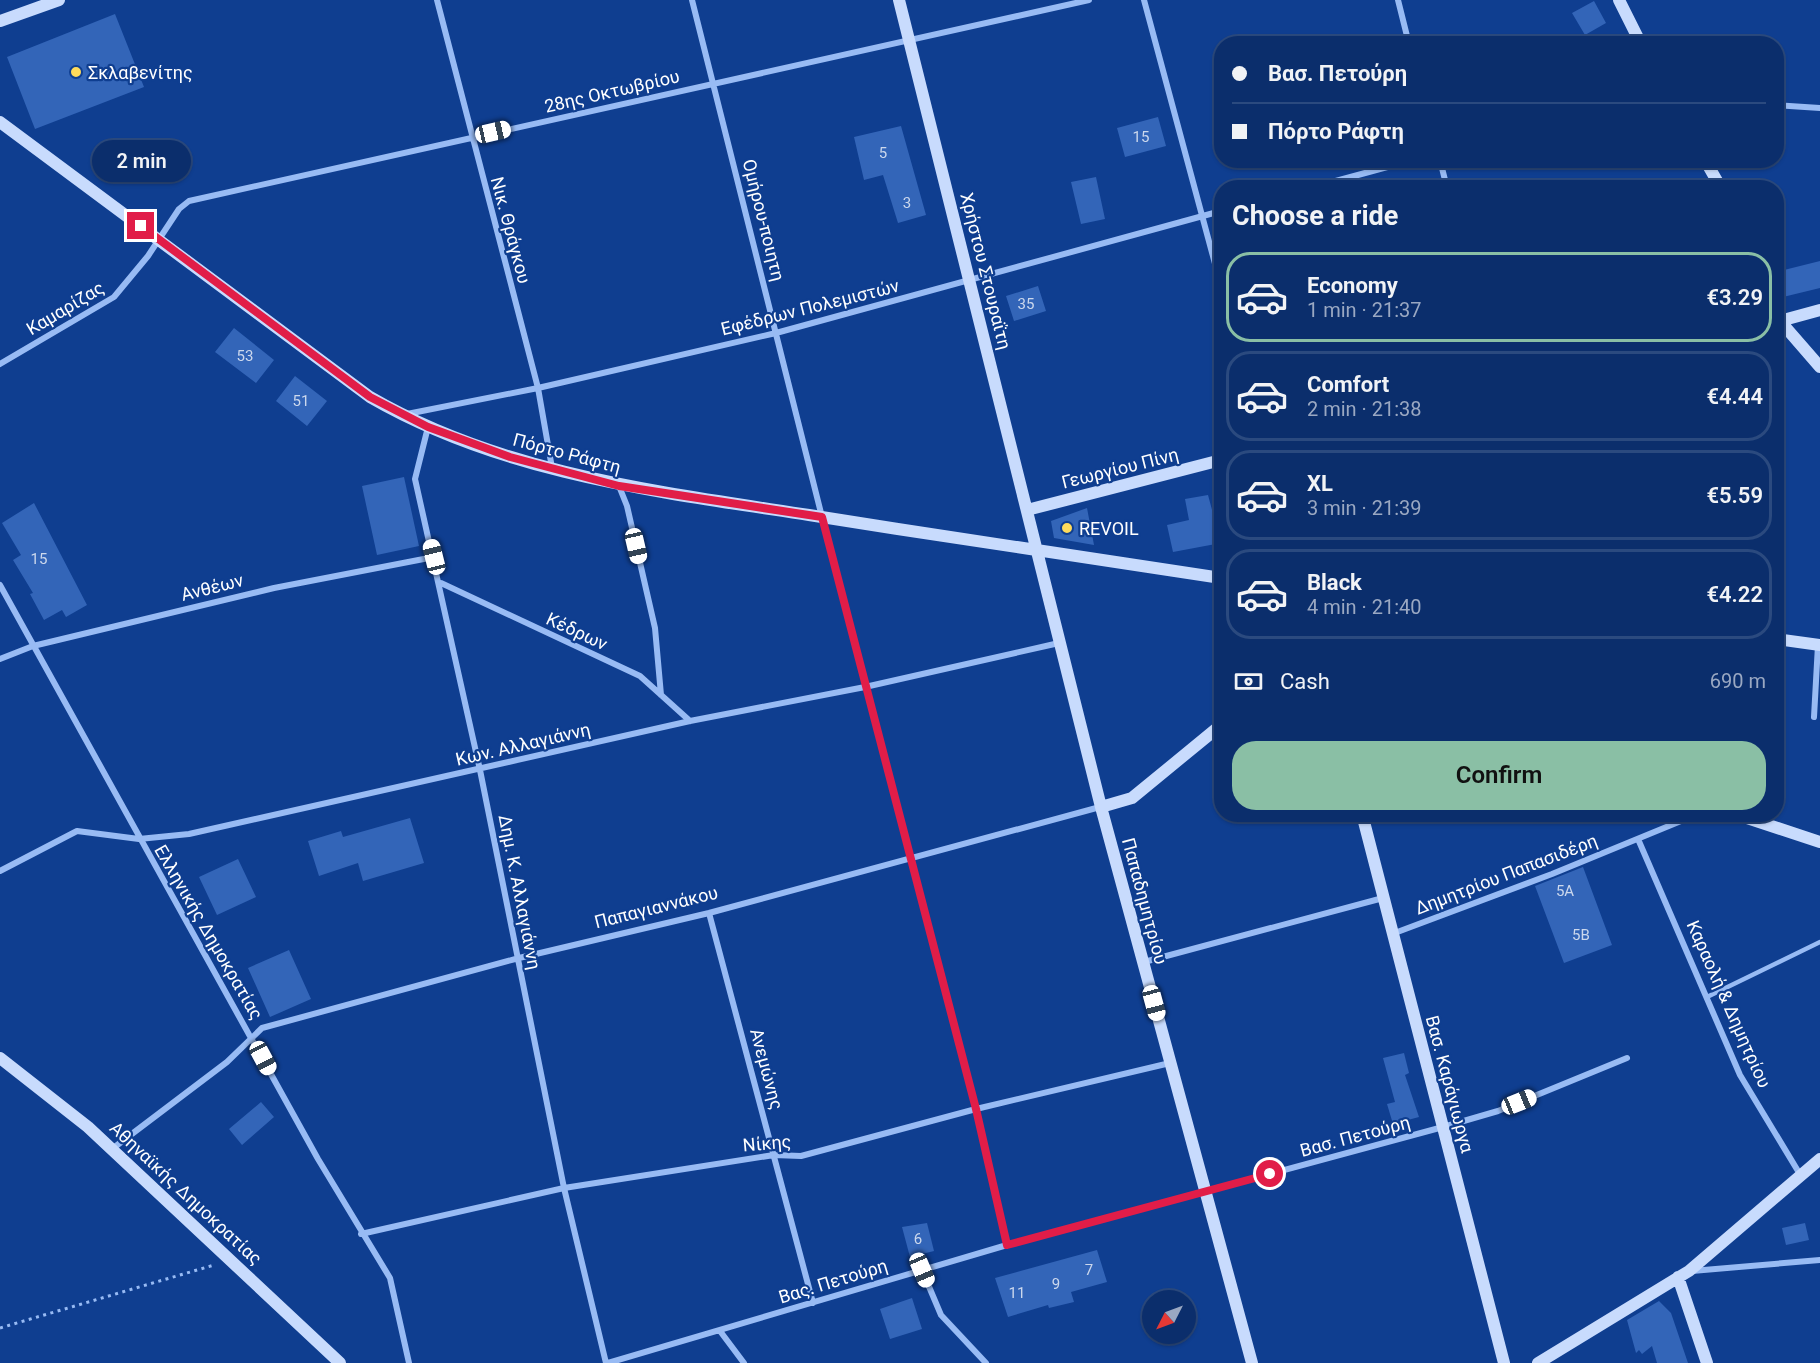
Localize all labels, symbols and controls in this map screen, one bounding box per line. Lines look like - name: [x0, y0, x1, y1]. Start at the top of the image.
- text: Βασ. Πετούρη: [1268, 61, 1407, 86]
- place label: Σκλαβενίτης: [88, 62, 193, 83]
- marker: Σκλαβενίτης: [69, 65, 83, 79]
- street label: 28ης Οκτωβρίου: [542, 65, 682, 117]
- car: [473, 119, 513, 145]
- text: Πόρτο Ράφτη: [1268, 119, 1404, 144]
- house number: 15: [1133, 128, 1149, 146]
- callout: 2 min: [92, 139, 190, 181]
- house number: 5: [879, 144, 887, 162]
- text: 2 min: [116, 149, 167, 173]
- street label: Ομήρου-ποιητη: [739, 157, 789, 283]
- street label: Νικ. Θράγκου: [487, 174, 535, 286]
- street label: Χρήστου Στουραΐτη: [956, 190, 1016, 352]
- house number: 3: [903, 194, 911, 212]
- text: Choose a ride: [1232, 200, 1398, 232]
- route end: [127, 212, 154, 239]
- icon: car: [1235, 270, 1289, 324]
- text: Economy: [1307, 273, 1398, 298]
- street label: Εφέδρων Πολεμιστών: [719, 275, 902, 339]
- street label: Καμαρίζας: [22, 277, 108, 339]
- text: €3.29: [1706, 285, 1763, 310]
- house number: 35: [1018, 295, 1034, 313]
- text: 1 min · 21:37: [1307, 298, 1422, 322]
- house number: 53: [237, 347, 253, 365]
- icon: car: [1235, 369, 1289, 423]
- text: Comfort: [1307, 372, 1389, 397]
- text: €4.44: [1706, 384, 1763, 409]
- house number: 51: [293, 392, 309, 410]
- text: 2 min · 21:38: [1307, 397, 1422, 421]
- street label: Πόρτο Ράφτη: [511, 429, 623, 477]
- street label: Γεωργίου Πίνη: [1059, 443, 1181, 493]
- icon: car: [1235, 468, 1289, 522]
- text: XL: [1307, 471, 1333, 496]
- text: €5.59: [1706, 483, 1763, 508]
- text: 3 min · 21:39: [1307, 496, 1422, 520]
- place label: REVOIL: [1079, 518, 1139, 539]
- marker: REVOIL: [1060, 521, 1074, 535]
- car: [623, 526, 649, 566]
- car: [421, 537, 447, 577]
- house number: 15: [31, 550, 47, 568]
- icon: car: [1235, 567, 1289, 621]
- street label: Ανθέων: [179, 569, 246, 605]
- text: Black: [1307, 570, 1362, 595]
- text: €4.22: [1706, 582, 1763, 607]
- text: 4 min · 21:40: [1307, 595, 1422, 619]
- street label: Κέδρων: [543, 608, 611, 654]
- icon: cash: [1232, 665, 1265, 698]
- text: Cash: [1280, 669, 1330, 694]
- text: 690 m: [1710, 669, 1766, 693]
- street label: Κων. Αλλαγιάννη: [454, 718, 592, 770]
- button: Confirm: [1232, 741, 1766, 810]
- street label: Δημ. Κ. Αλλαγιάννη: [495, 813, 545, 971]
- street label: Δημητρίου Παπασιδέρη: [1412, 830, 1600, 918]
- street label: Παπαδημητρίου: [1118, 835, 1172, 967]
- street label: Ελληνικής Δημοκρατίας: [150, 841, 268, 1023]
- street label: Παπαγιαννάκου: [592, 882, 720, 932]
- house number: 5A: [1556, 882, 1574, 900]
- street label: Καραολή & Δημητρίου: [1683, 917, 1775, 1091]
- house number: 5B: [1572, 926, 1590, 944]
- car: [1141, 983, 1167, 1023]
- street label: Βασ. Καράγιωργα: [1422, 1013, 1479, 1156]
- street label: Ανεμώνης: [746, 1026, 788, 1112]
- car: [247, 1038, 279, 1078]
- car: [1499, 1087, 1539, 1117]
- street label: Βασ. Πετούρη: [1298, 1111, 1412, 1161]
- street label: Αθηναϊκής Δημοκρατίας: [106, 1117, 266, 1269]
- street label: Νίκης: [742, 1130, 792, 1156]
- route start: [1256, 1160, 1283, 1187]
- house number: 6: [914, 1230, 922, 1248]
- car: [907, 1250, 937, 1290]
- street label: Βας. Πετούρη: [776, 1255, 890, 1307]
- house number: 7: [1085, 1261, 1093, 1279]
- house number: 9: [1052, 1275, 1060, 1293]
- house number: 11: [1009, 1284, 1025, 1302]
- north arrow: [1142, 1290, 1196, 1344]
- map controls: [1142, 1290, 1196, 1344]

